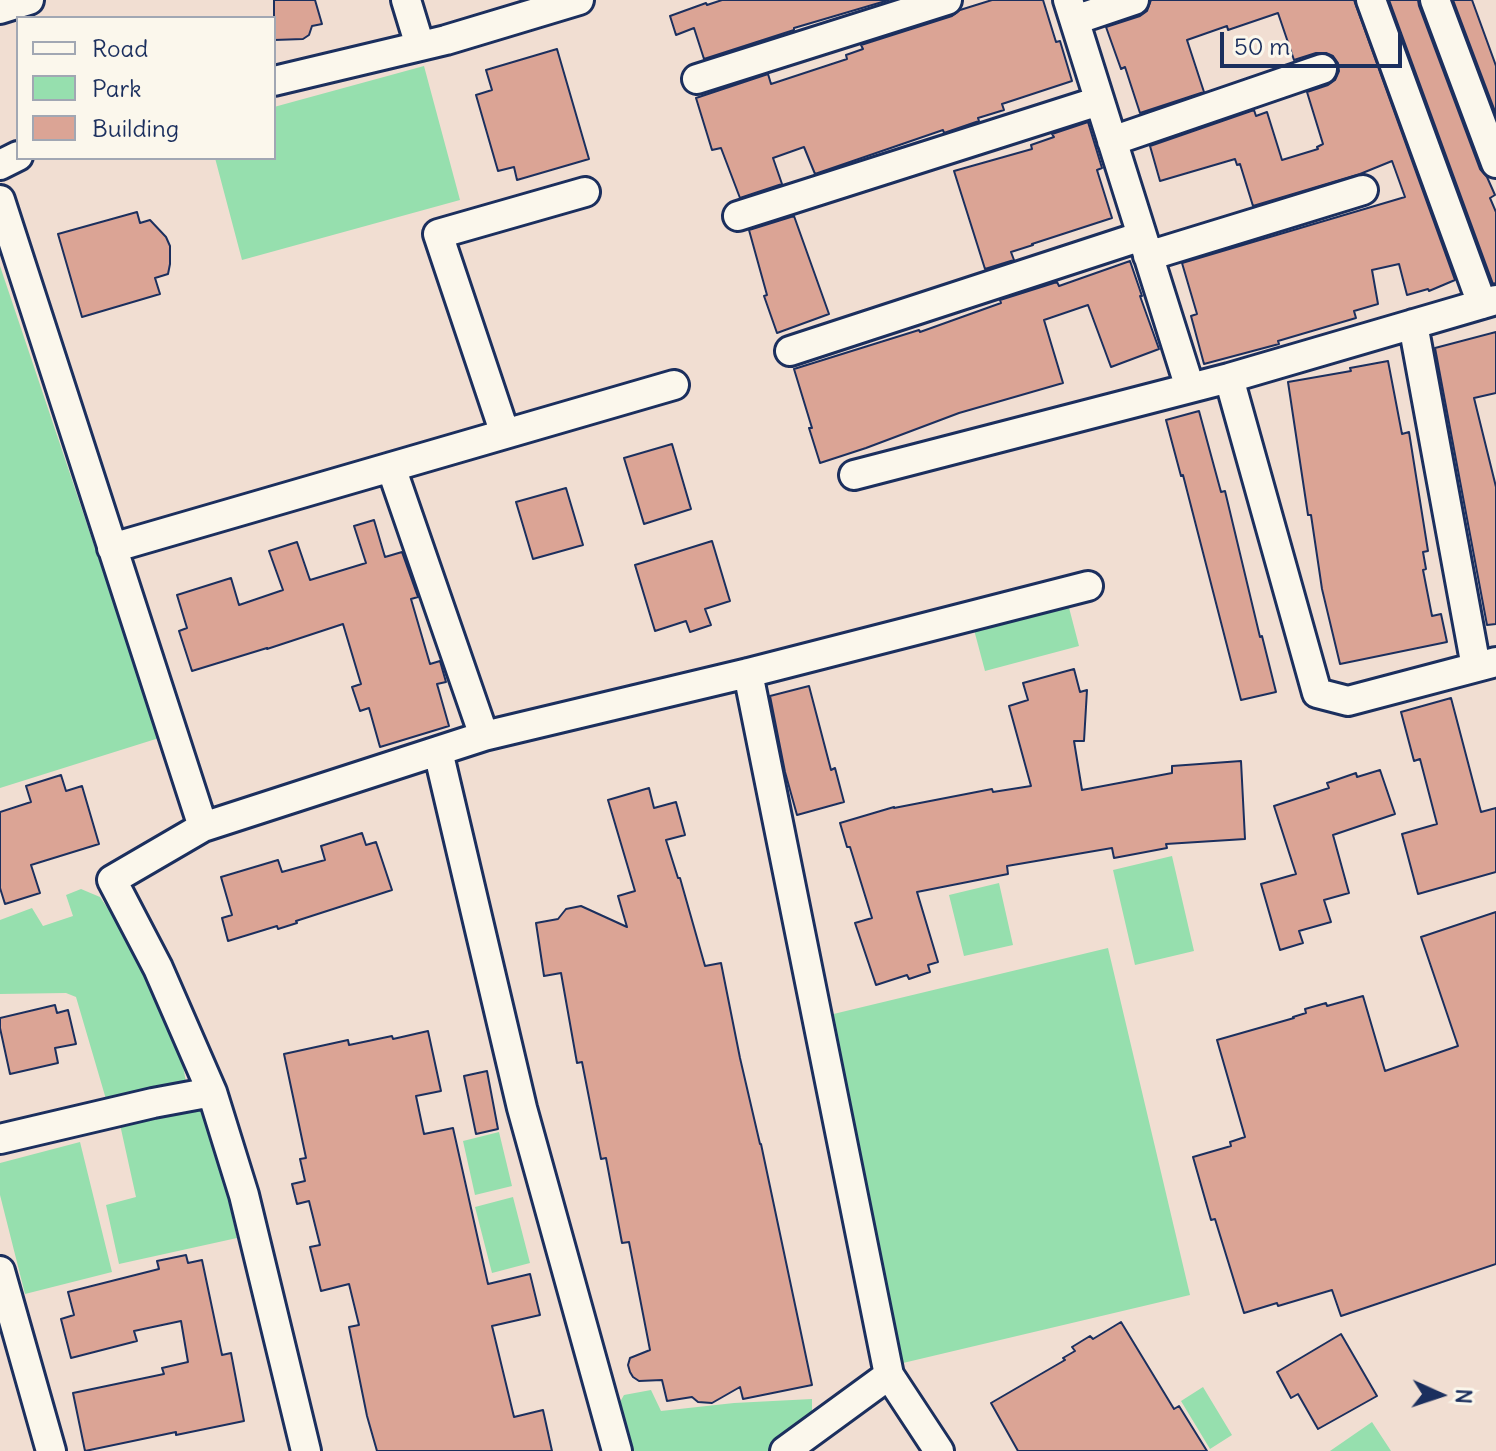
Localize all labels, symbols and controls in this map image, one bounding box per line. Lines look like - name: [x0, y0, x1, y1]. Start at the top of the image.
- legend: [16, 16, 276, 160]
- scale bar: [1224, 16, 1406, 66]
- text: 50 m: [1234, 31, 1290, 61]
- text: Road: [92, 33, 148, 63]
- text: Park: [92, 73, 142, 103]
- text: Building: [92, 113, 179, 143]
- north arrow: [1400, 1355, 1480, 1435]
- text: N: [1450, 1388, 1478, 1405]

